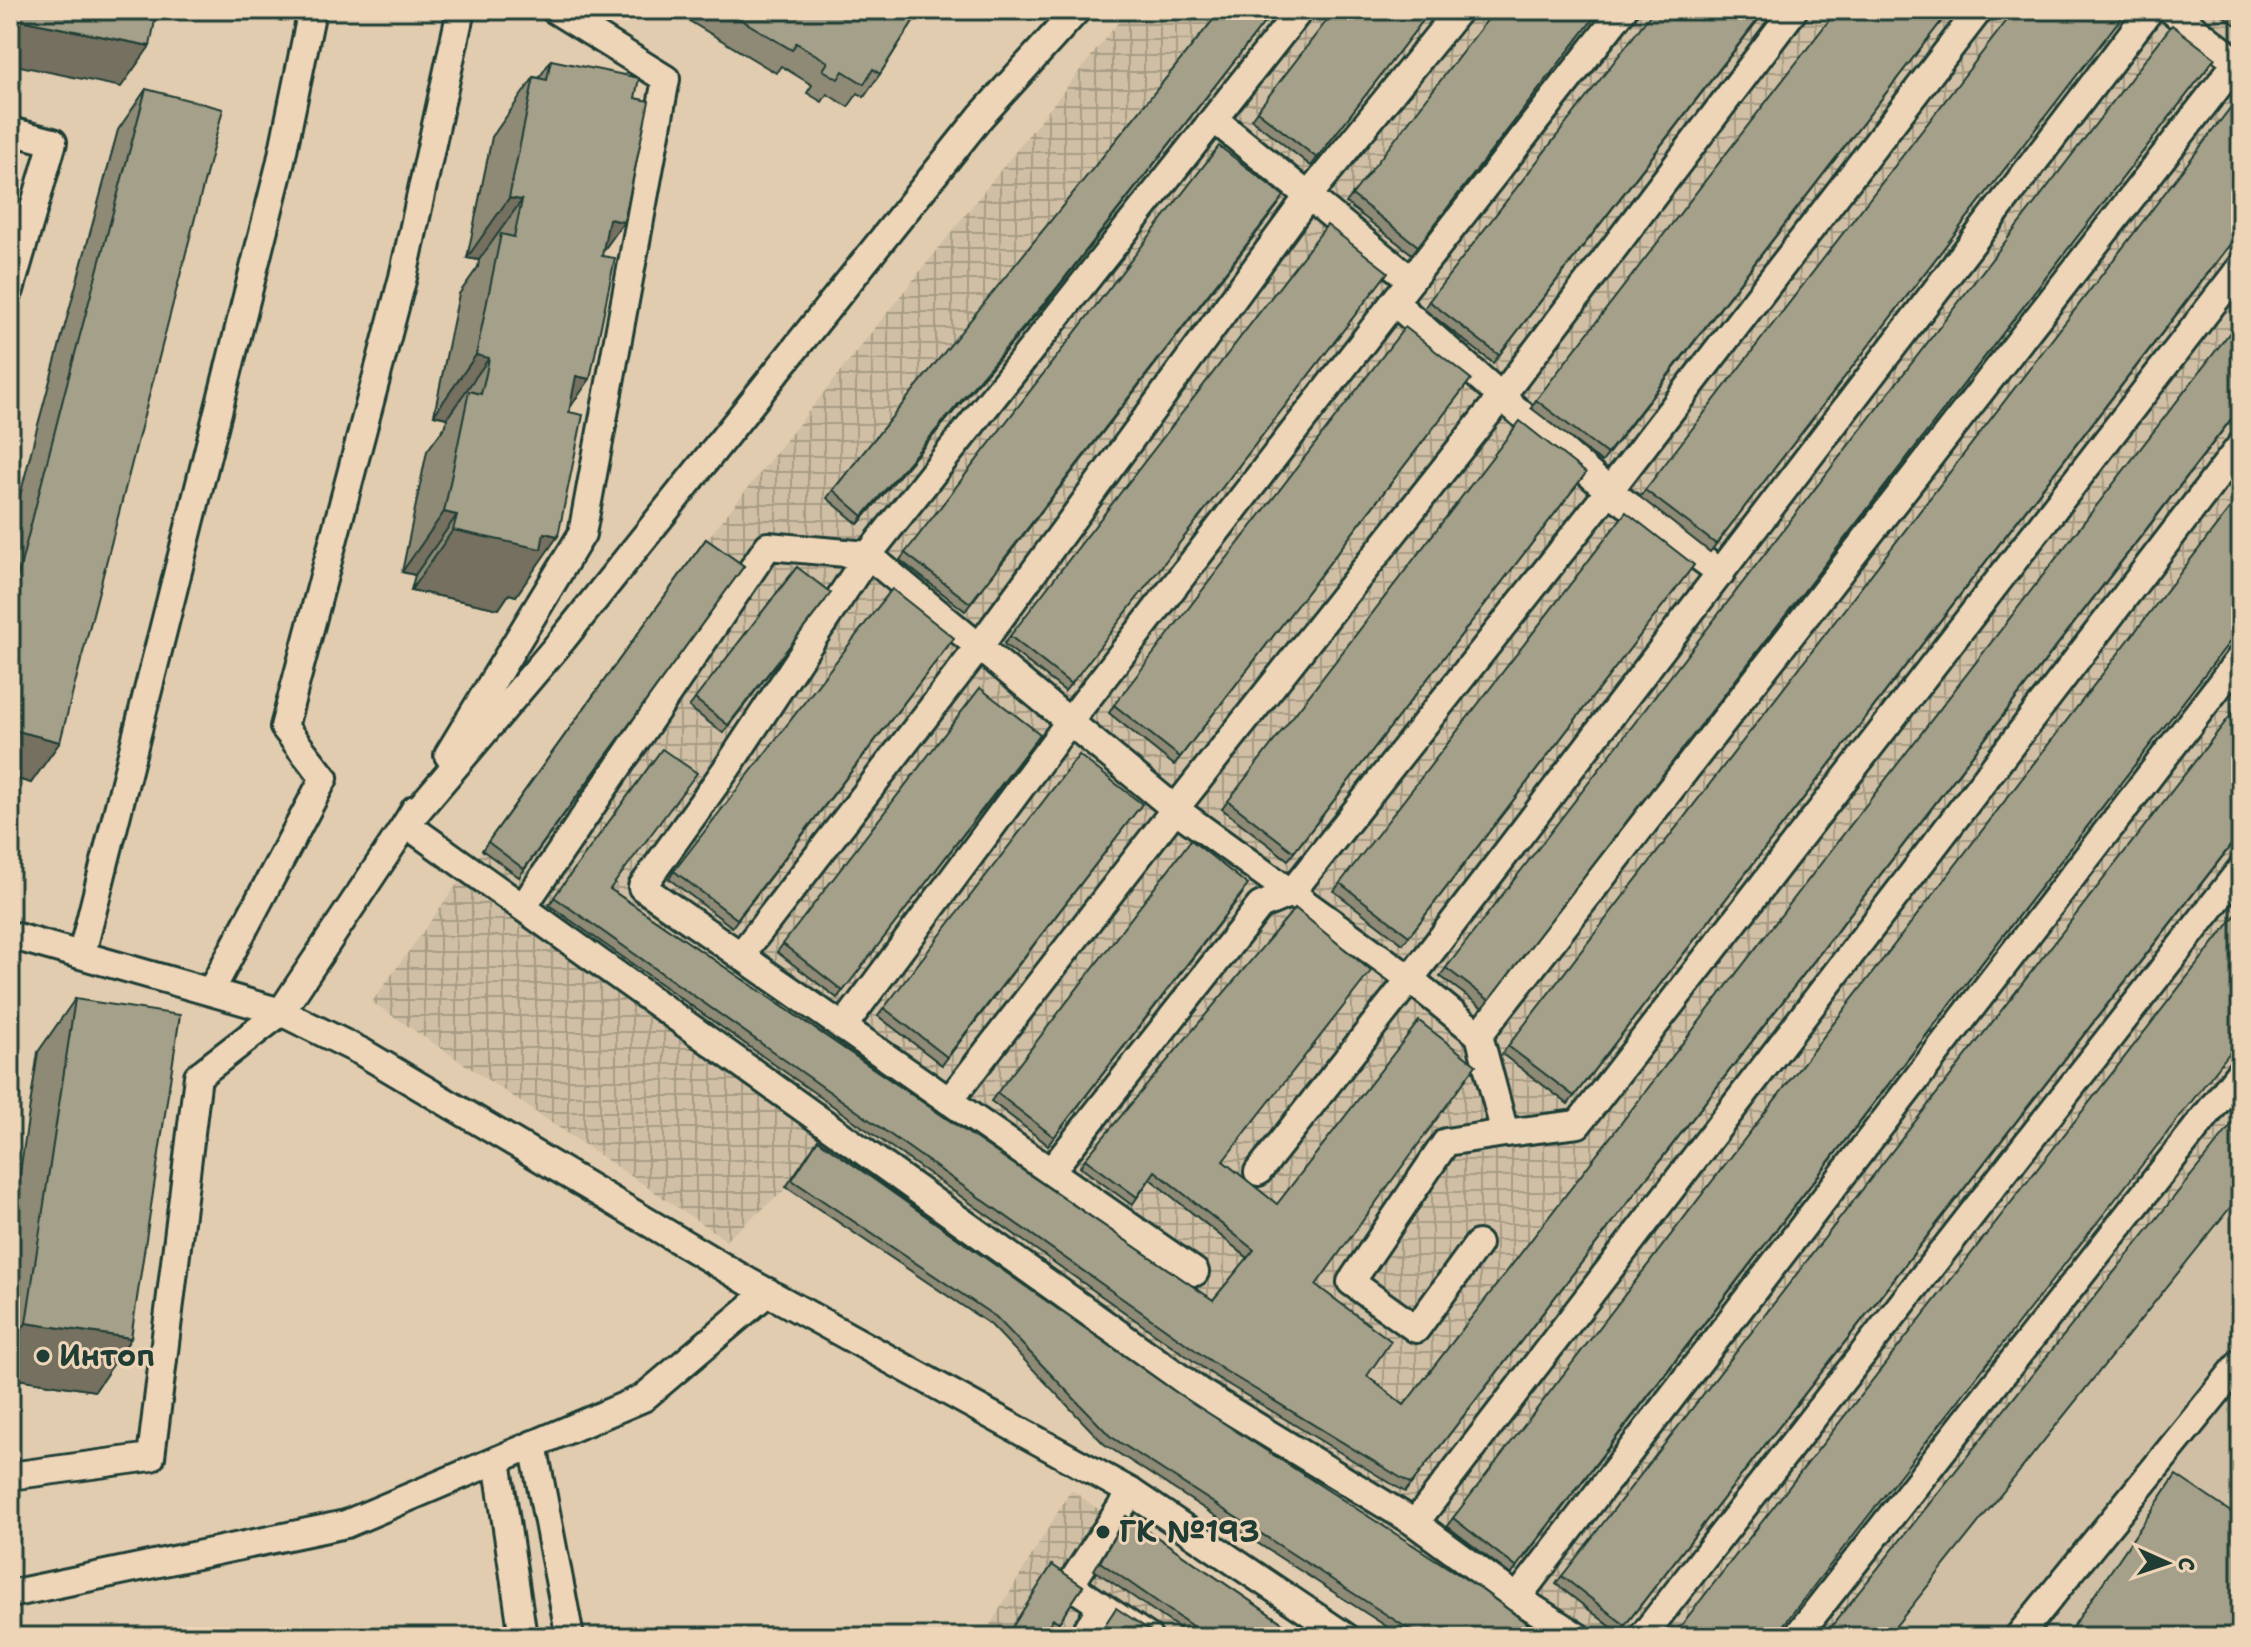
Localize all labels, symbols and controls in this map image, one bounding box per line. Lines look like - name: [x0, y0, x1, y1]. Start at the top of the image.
- place label: Интоп: [59, 1335, 155, 1376]
- marker: Интоп: [34, 1347, 52, 1365]
- place label: ГК №193: [1119, 1511, 1260, 1552]
- marker: ГК №193: [1094, 1523, 1112, 1541]
- north arrow: [2127, 1523, 2207, 1603]
- text: С: [2172, 1557, 2201, 1572]

